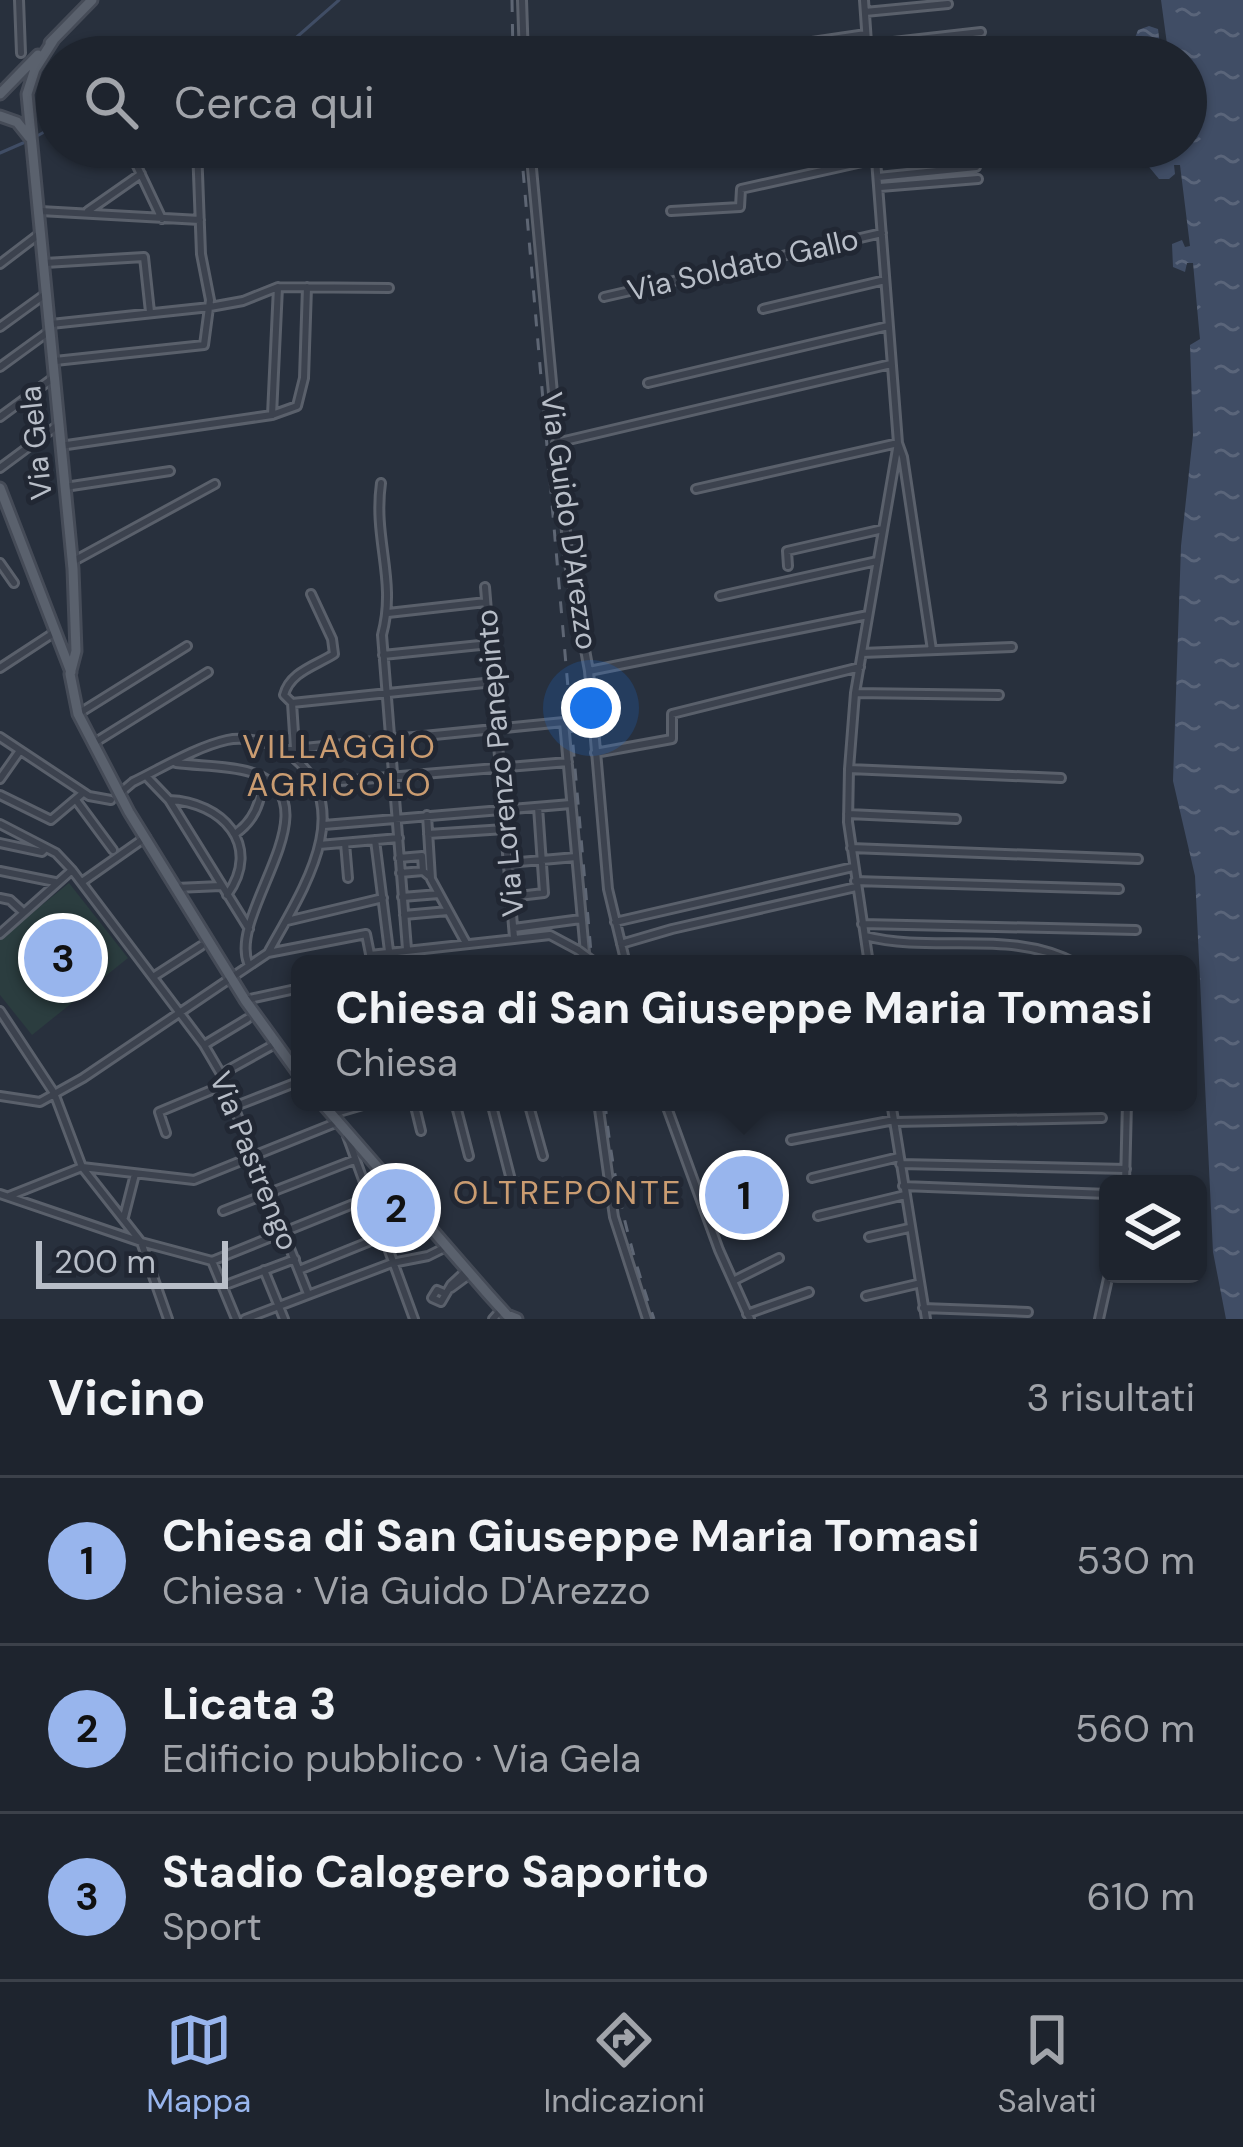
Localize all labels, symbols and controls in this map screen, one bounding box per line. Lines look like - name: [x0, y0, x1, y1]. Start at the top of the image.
- search box: [36, 36, 1207, 168]
- icon: search: [78, 69, 144, 135]
- text: Cerca qui: [174, 73, 375, 132]
- street label: Via Soldato Gallo: [624, 219, 862, 310]
- street label: Via Gela: [10, 384, 61, 502]
- street label: Via Guido D'Arezzo: [532, 390, 607, 652]
- street label: Via Lorenzo Panepinto: [467, 608, 532, 918]
- your location: [561, 678, 621, 738]
- district label: VILLAGGIO AGRICOLO: [242, 725, 438, 806]
- pin: 3: [24, 913, 102, 1003]
- popup: [291, 955, 1197, 1111]
- text: Chiesa di San Giuseppe Maria Tomasi: [335, 978, 1153, 1037]
- text: Chiesa: [335, 1037, 458, 1088]
- street label: Via Pastrengo: [201, 1066, 308, 1256]
- pin: 1: [705, 1150, 783, 1240]
- pin: 2: [357, 1163, 435, 1253]
- district label: OLTREPONTE: [453, 1171, 683, 1214]
- map controls: [1099, 1175, 1207, 1283]
- button: layers: [1099, 1175, 1207, 1283]
- scale bar: [36, 1235, 228, 1288]
- text: 200 m: [54, 1240, 156, 1283]
- text: Vicino: [48, 1364, 206, 1431]
- text: 3 risultati: [1027, 1372, 1195, 1423]
- text: Chiesa di San Giuseppe Maria Tomasi: [162, 1506, 979, 1565]
- text: 1: [80, 1535, 94, 1586]
- text: 530 m: [1076, 1535, 1195, 1586]
- text: Chiesa · Via Guido D'Arezzo: [162, 1565, 651, 1616]
- text: Licata 3: [162, 1674, 336, 1733]
- text: 2: [76, 1703, 98, 1754]
- text: 560 m: [1075, 1703, 1195, 1754]
- text: Edificio pubblico · Via Gela: [162, 1733, 641, 1784]
- text: Stadio Calogero Saporito: [162, 1842, 709, 1901]
- text: 3: [75, 1871, 99, 1922]
- text: 610 m: [1087, 1871, 1195, 1922]
- text: Sport: [162, 1901, 262, 1952]
- tab: Mappa: [146, 2007, 251, 2122]
- tab: Indicazioni: [544, 2007, 705, 2122]
- tab: Salvati: [997, 2007, 1097, 2122]

